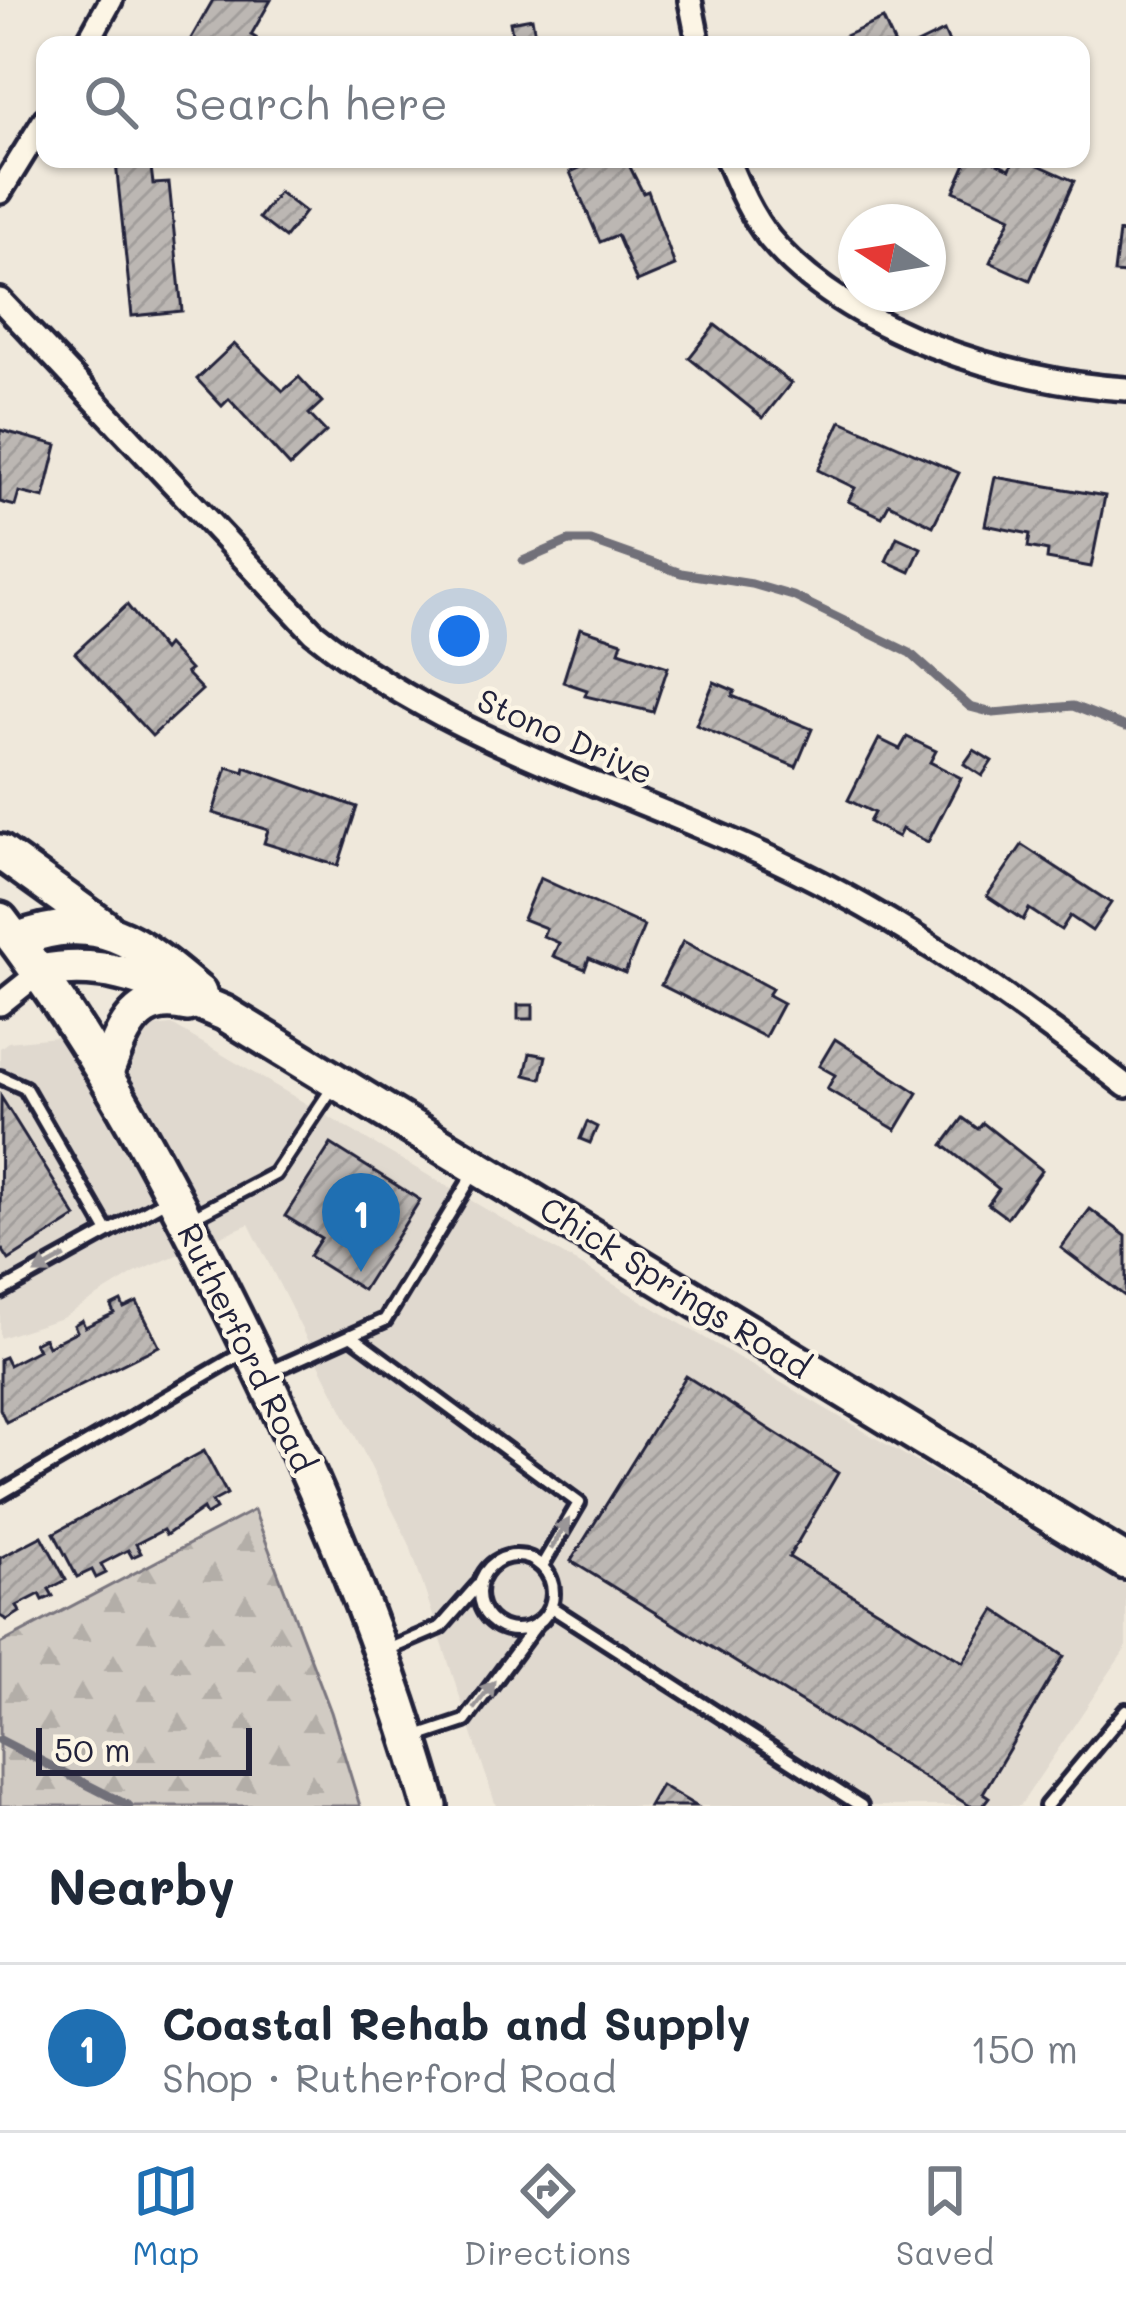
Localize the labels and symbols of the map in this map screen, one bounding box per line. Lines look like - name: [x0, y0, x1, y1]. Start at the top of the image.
- north arrow: [838, 204, 946, 312]
- your location: [429, 606, 489, 666]
- street label: Stono Drive: [471, 677, 661, 793]
- pin: 1: [322, 1173, 400, 1272]
- street label: Chick Springs Road: [532, 1185, 820, 1387]
- street label: Rutherford Road: [169, 1215, 327, 1479]
- one-way arrow: [32, 1254, 67, 1275]
- one-way arrow: [549, 1517, 570, 1551]
- one-way arrow: [471, 1679, 495, 1711]
- scale bar: [36, 1722, 252, 1775]

